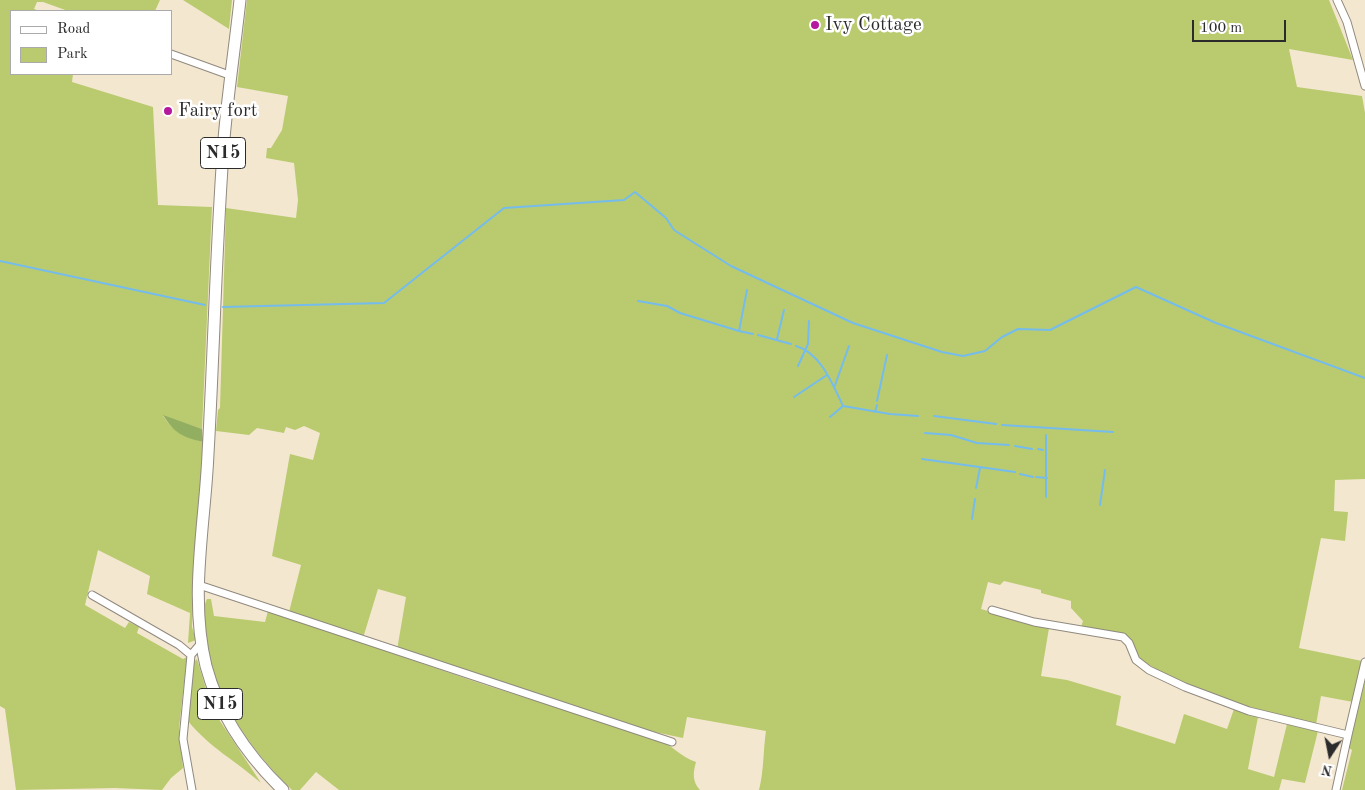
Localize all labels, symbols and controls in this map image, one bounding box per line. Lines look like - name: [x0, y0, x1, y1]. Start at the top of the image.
- legend: [10, 10, 172, 75]
- scale bar: [1195, 10, 1289, 42]
- place label: Ivy Cottage: [825, 14, 922, 36]
- marker: Ivy Cottage: [809, 19, 821, 31]
- text: 100 m: [1200, 21, 1242, 36]
- text: Road: [57, 22, 90, 37]
- text: Park: [57, 47, 88, 62]
- place label: Fairy fort: [178, 100, 257, 122]
- marker: Fairy fort: [162, 105, 174, 117]
- road number: N15: [200, 138, 246, 168]
- road number: N15: [198, 689, 242, 720]
- north arrow: [1305, 730, 1355, 780]
- text: N: [1321, 762, 1334, 778]

